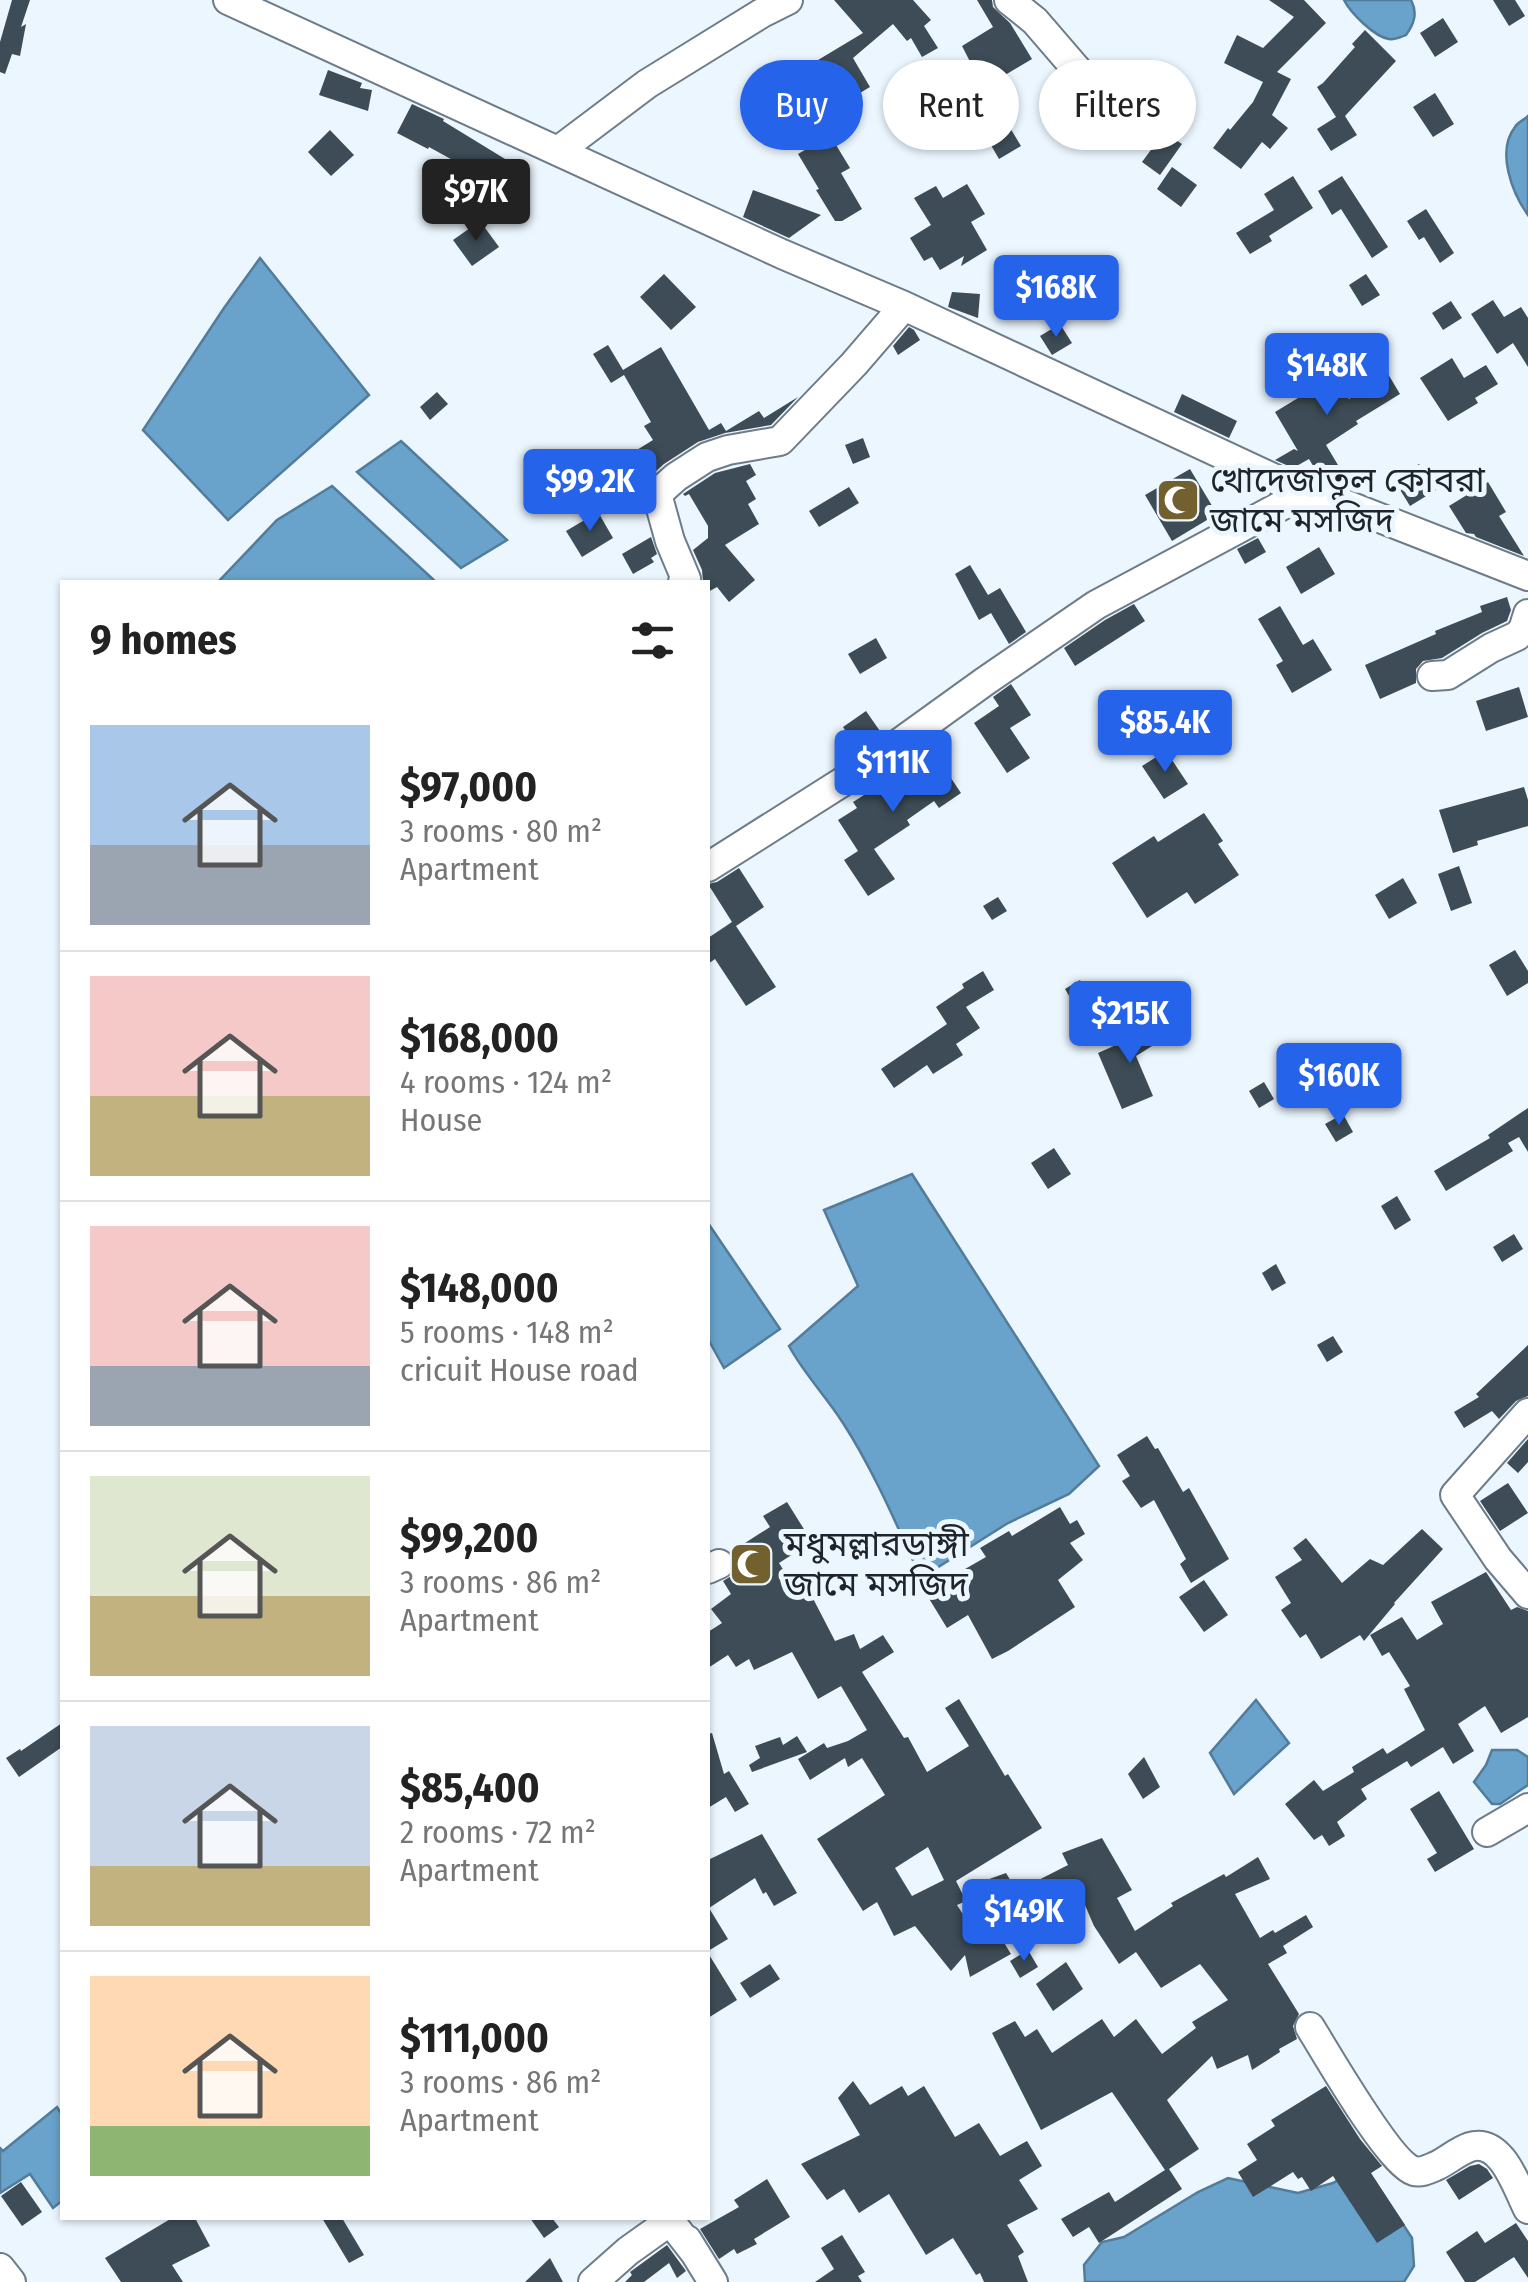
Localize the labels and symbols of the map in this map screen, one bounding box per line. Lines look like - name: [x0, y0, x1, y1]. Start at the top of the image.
- pin: $97K: [417, 159, 535, 244]
- pin: $168K: [986, 255, 1126, 340]
- pin: $148K: [1257, 333, 1397, 418]
- pin: $99.2K: [509, 449, 671, 534]
- place label: খোদেজাতুল কোবরা জামে মসজিদ: [1209, 459, 1486, 541]
- mosque icon: খোদেজাতুল কোবরা জামে মসজিদ: [1155, 477, 1201, 523]
- pin: $85.4K: [1084, 690, 1246, 775]
- pin: $111K: [823, 730, 963, 815]
- pin: $215K: [1060, 981, 1200, 1066]
- pin: $160K: [1269, 1043, 1409, 1128]
- place label: মধুমল্লারডাঙ্গী জামে মসজিদ: [783, 1523, 970, 1605]
- mosque icon: মধুমল্লারডাঙ্গী জামে মসজিদ: [728, 1541, 774, 1587]
- pin: $149K: [954, 1879, 1094, 1964]

